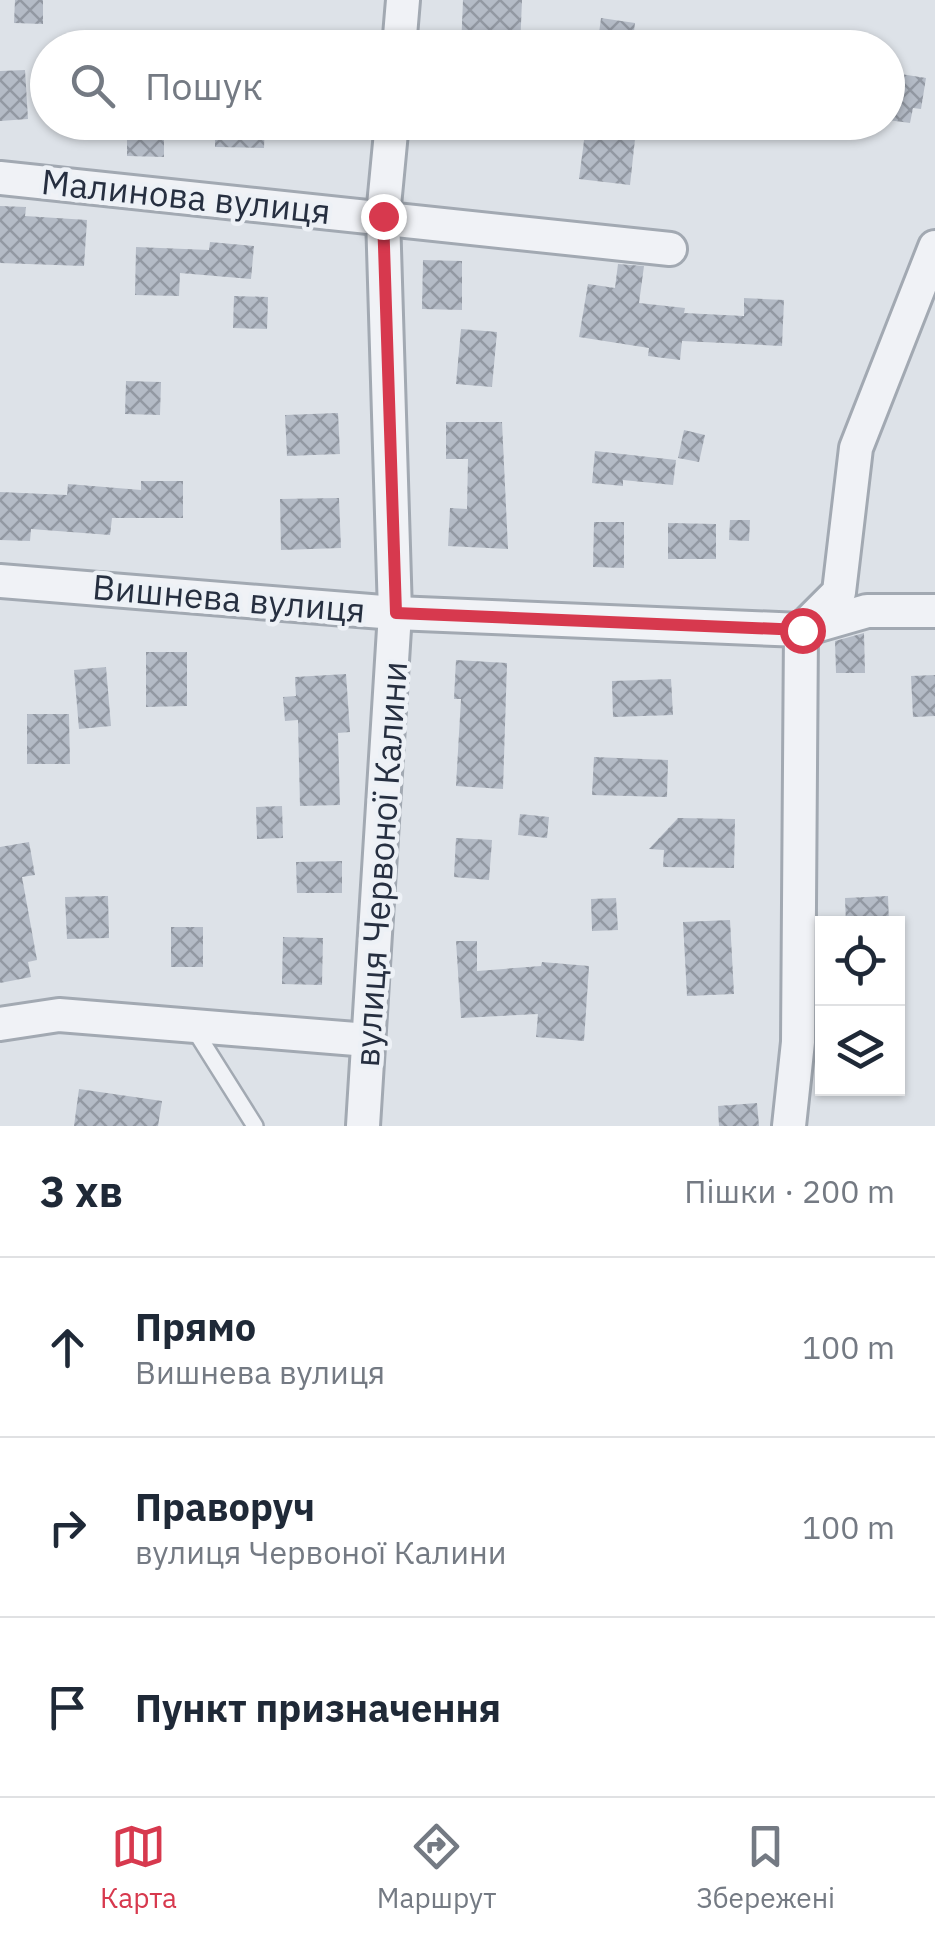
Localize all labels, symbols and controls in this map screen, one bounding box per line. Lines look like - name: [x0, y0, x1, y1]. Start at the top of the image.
- search box: [30, 30, 905, 140]
- icon: search: [65, 58, 120, 113]
- text: Пошук: [145, 61, 263, 110]
- street label: Малинова вулиця: [39, 158, 333, 234]
- route end: [361, 194, 407, 240]
- street label: Вишнева вулиця: [91, 563, 367, 633]
- route start: [780, 608, 826, 654]
- street label: вулиця Червоної Калини: [343, 660, 417, 1068]
- map controls: [815, 916, 905, 1096]
- button: locate: [815, 916, 905, 1006]
- button: layers: [815, 1006, 905, 1096]
- text: 3 хв: [40, 1164, 123, 1219]
- text: Пішки · 200 m: [684, 1170, 895, 1212]
- text: Прямо: [135, 1302, 256, 1351]
- icon: ahead: [40, 1320, 95, 1375]
- text: 100 m: [802, 1326, 895, 1368]
- text: Вишнева вулиця: [135, 1351, 385, 1393]
- text: Праворуч: [135, 1482, 315, 1531]
- icon: right: [40, 1500, 95, 1555]
- text: 100 m: [802, 1506, 895, 1548]
- text: вулиця Червоної Калини: [135, 1531, 507, 1573]
- icon: arrive: [40, 1680, 95, 1735]
- text: Пункт призначення: [135, 1683, 501, 1732]
- tab: Карта: [100, 1819, 177, 1916]
- tab: Маршрут: [377, 1819, 496, 1916]
- tab: Збережені: [696, 1819, 835, 1916]

